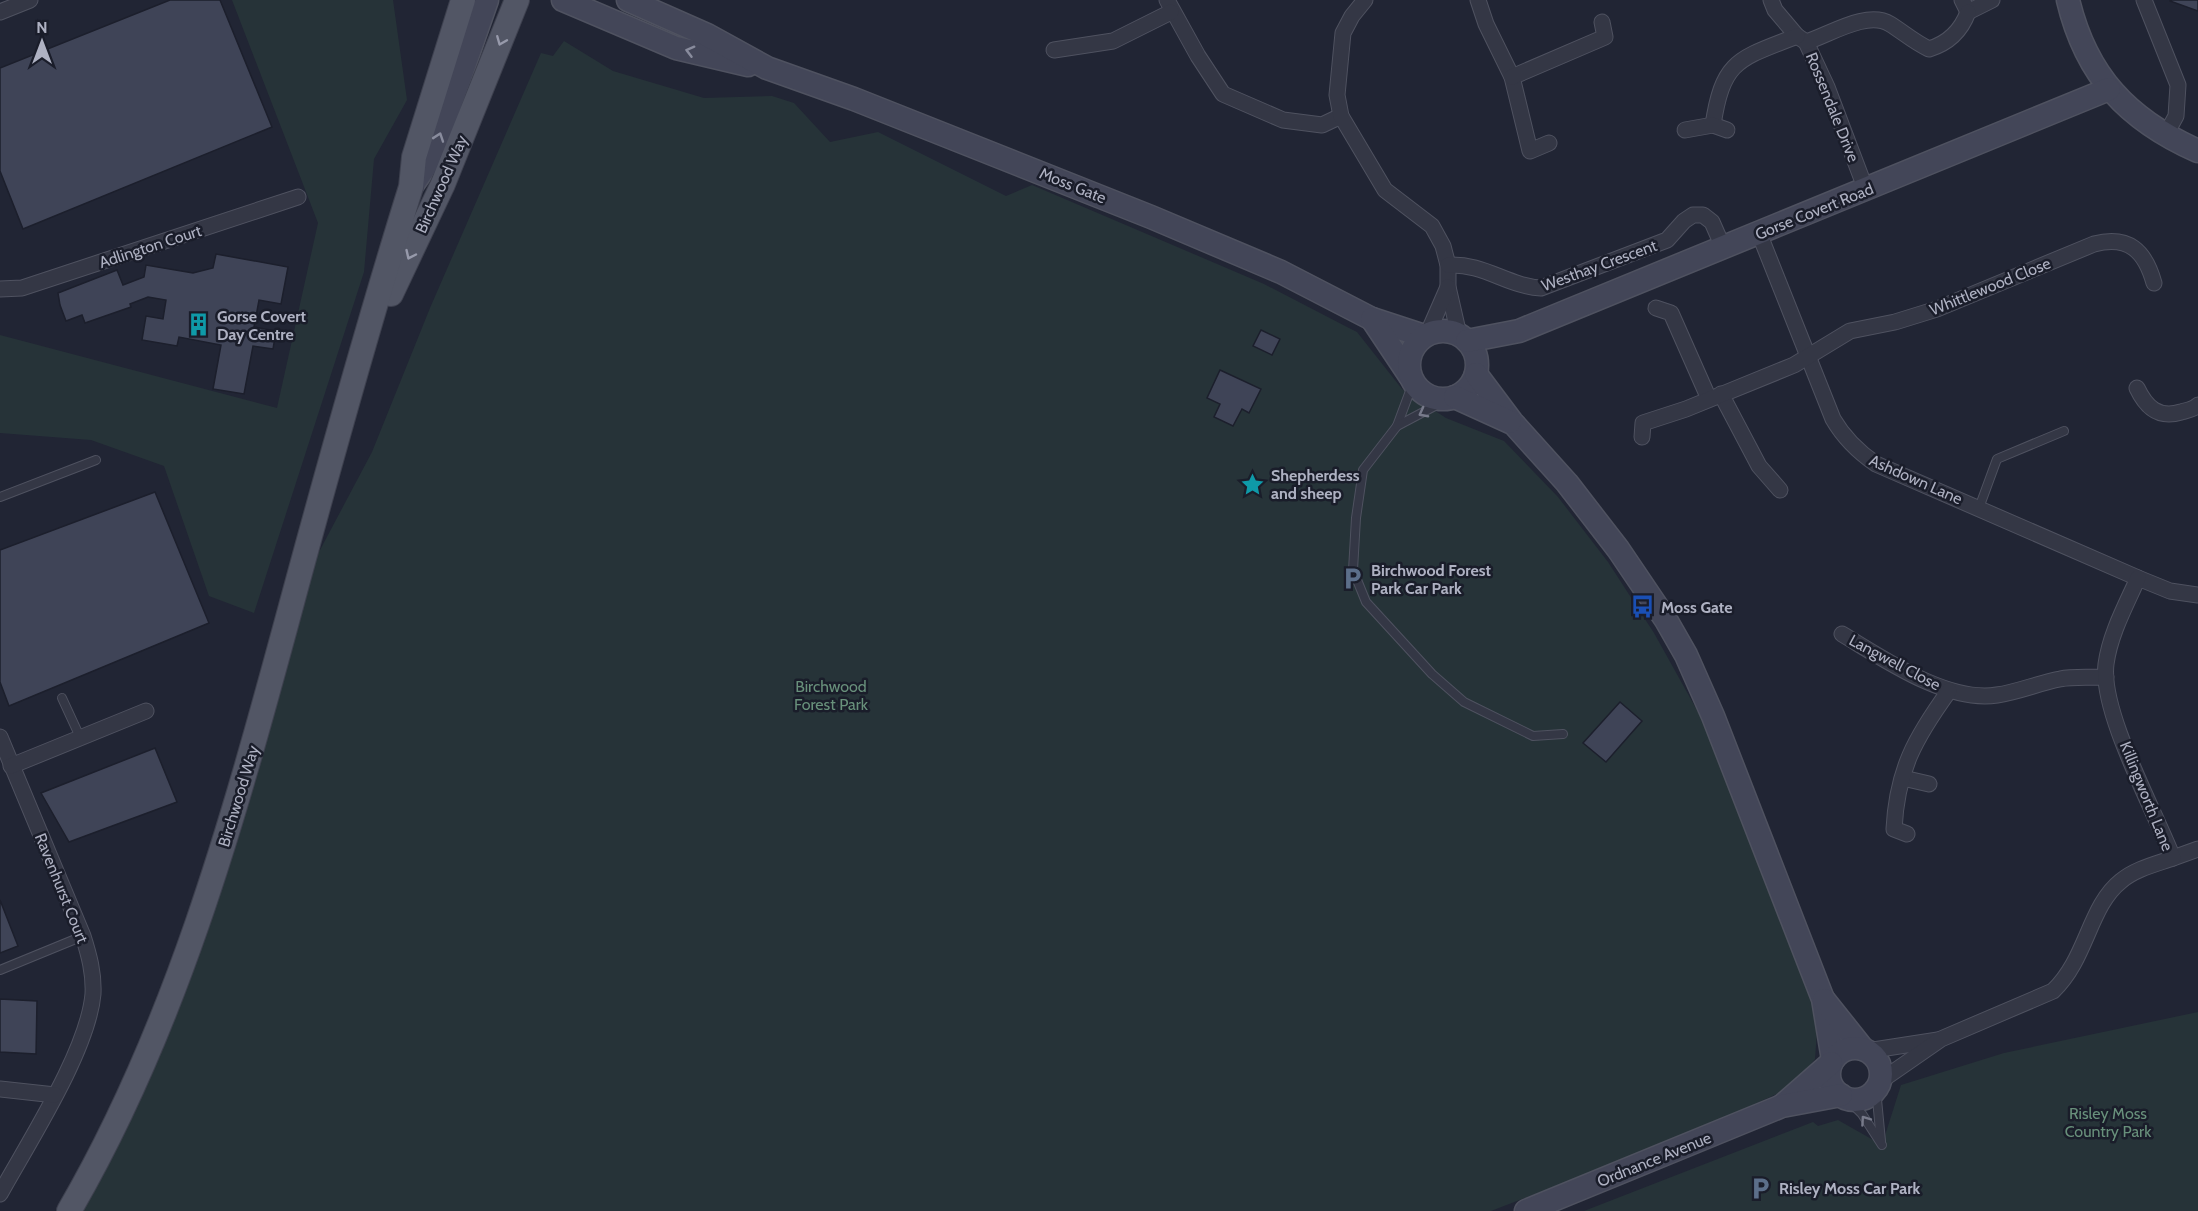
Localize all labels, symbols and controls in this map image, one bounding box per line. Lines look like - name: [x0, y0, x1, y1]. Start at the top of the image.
- north arrow: [12, 12, 72, 72]
- text: N: [36, 18, 48, 37]
- one-way arrow: [496, 35, 508, 46]
- one-way arrow: [685, 46, 695, 59]
- street label: Rossendale Drive: [1802, 50, 1863, 165]
- street label: Birchwood Way: [411, 132, 471, 236]
- one-way arrow: [432, 132, 445, 142]
- street label: Moss Gate: [1037, 163, 1109, 207]
- street label: Gorse Covert Road: [1752, 179, 1876, 244]
- street label: Adlington Court: [97, 221, 204, 272]
- street label: Westhay Crescent: [1539, 236, 1660, 295]
- one-way arrow: [405, 249, 417, 260]
- street label: Whittlewood Close: [1927, 254, 2053, 319]
- place label: Gorse Covert Day Centre: [217, 307, 306, 344]
- building icon: Gorse Covert Day Centre: [186, 312, 212, 338]
- one-way arrow: [1418, 406, 1429, 417]
- street label: Ashdown Lane: [1866, 450, 1965, 508]
- place label: Shepherdess and sheep: [1271, 466, 1360, 503]
- place icon: Shepherdess and sheep: [1240, 471, 1266, 497]
- place label: Birchwood Forest Park Car Park: [1371, 561, 1491, 598]
- parking icon: Birchwood Forest Park Car Park: [1340, 566, 1366, 592]
- bus stop icon: Moss Gate: [1630, 594, 1656, 620]
- place label: Moss Gate: [1661, 598, 1733, 617]
- street label: Langwell Close: [1846, 630, 1944, 694]
- park label: Birchwood Forest Park: [794, 677, 869, 714]
- street label: Killingworth Lane: [2116, 739, 2177, 854]
- street label: Birchwood Way: [214, 743, 263, 849]
- street label: Ravenhurst Court: [31, 830, 92, 946]
- park label: Risley Moss Country Park: [2065, 1104, 2152, 1141]
- one-way arrow: [1861, 1116, 1872, 1127]
- street label: Ordnance Avenue: [1594, 1128, 1714, 1191]
- parking icon: Risley Moss Car Park: [1748, 1175, 1774, 1201]
- place label: Risley Moss Car Park: [1779, 1179, 1921, 1198]

